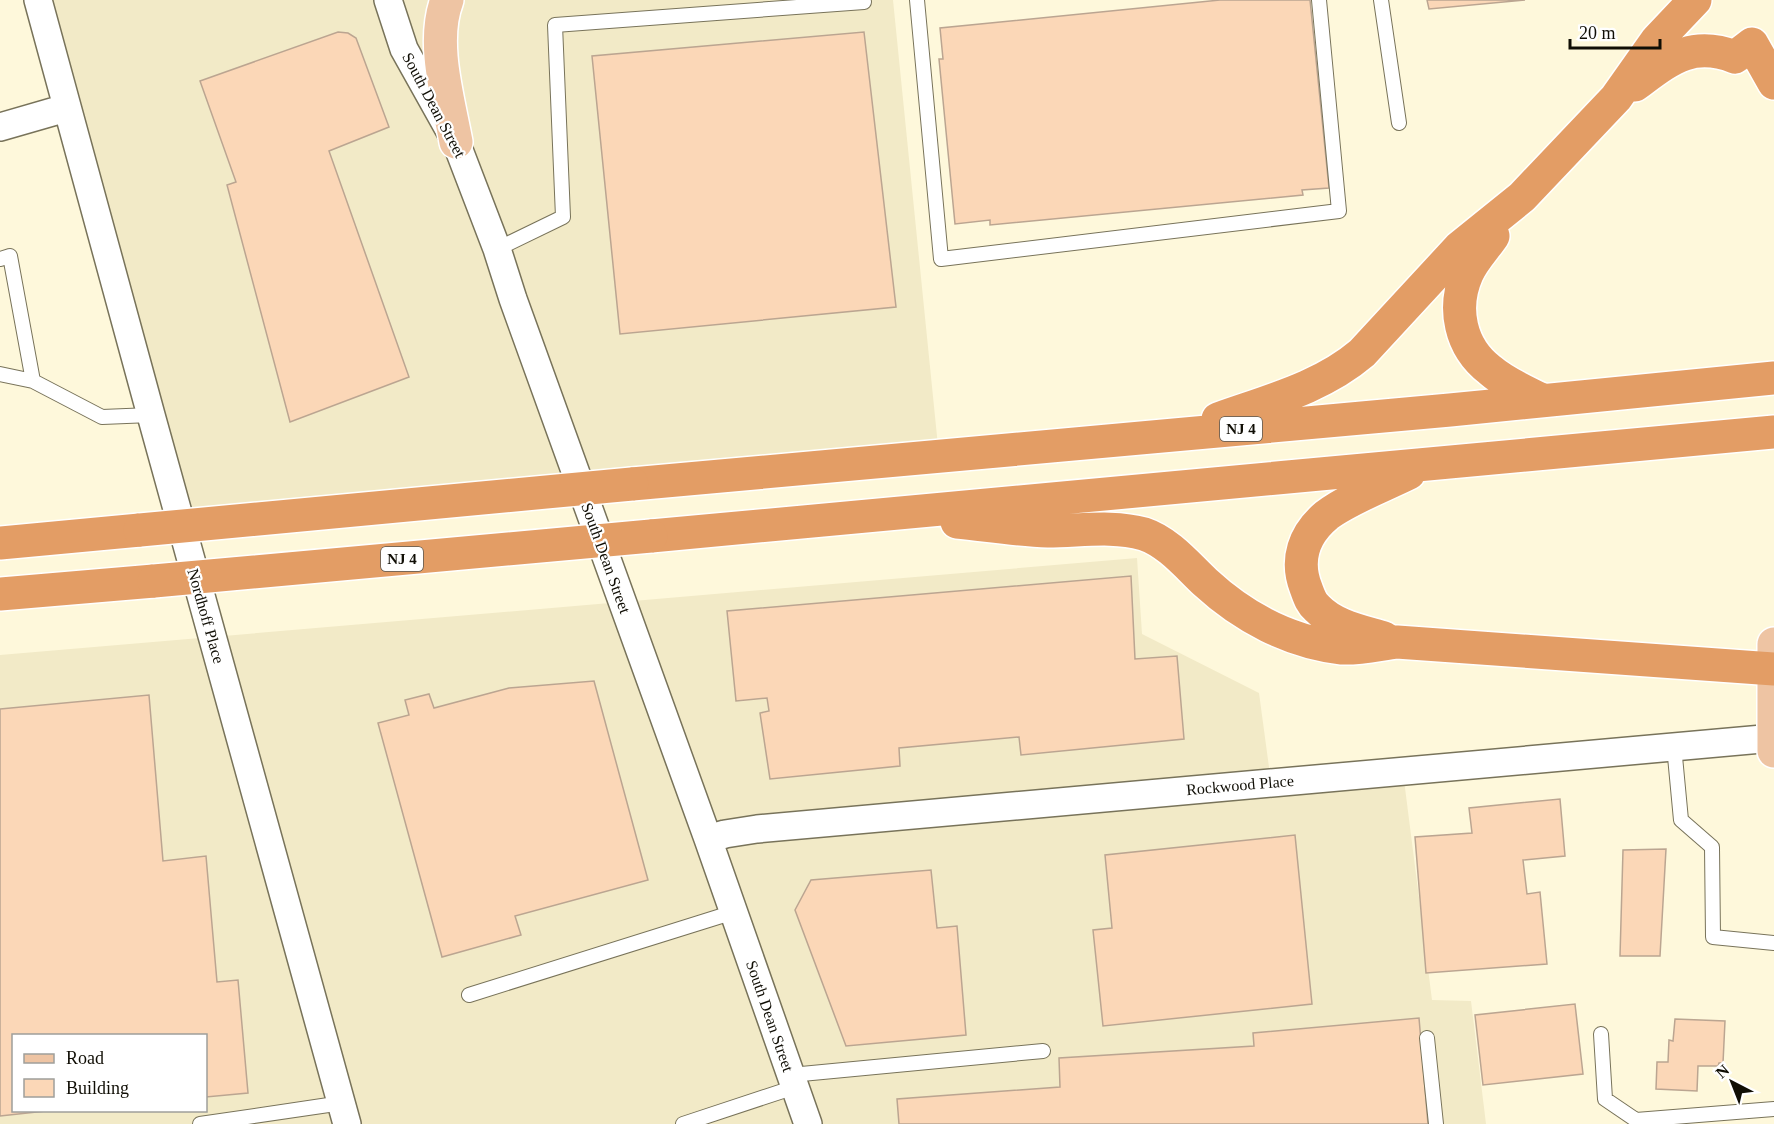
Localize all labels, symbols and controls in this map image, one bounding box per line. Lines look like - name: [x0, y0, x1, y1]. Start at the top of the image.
- scale bar: [1570, 12, 1660, 50]
- text: 20 m: [1579, 23, 1616, 43]
- street label: South Dean Street: [399, 50, 469, 161]
- road number: NJ 4: [1220, 417, 1262, 441]
- street label: South Dean Street: [578, 500, 634, 616]
- road number: NJ 4: [381, 547, 423, 571]
- street label: Nordhoff Place: [184, 567, 228, 665]
- street label: Rockwood Place: [1185, 772, 1295, 798]
- street label: South Dean Street: [743, 958, 797, 1074]
- legend: [12, 1034, 207, 1112]
- text: Road: [66, 1048, 104, 1068]
- north arrow: [1702, 1052, 1762, 1112]
- text: N: [1712, 1061, 1733, 1081]
- text: Building: [66, 1078, 129, 1098]

